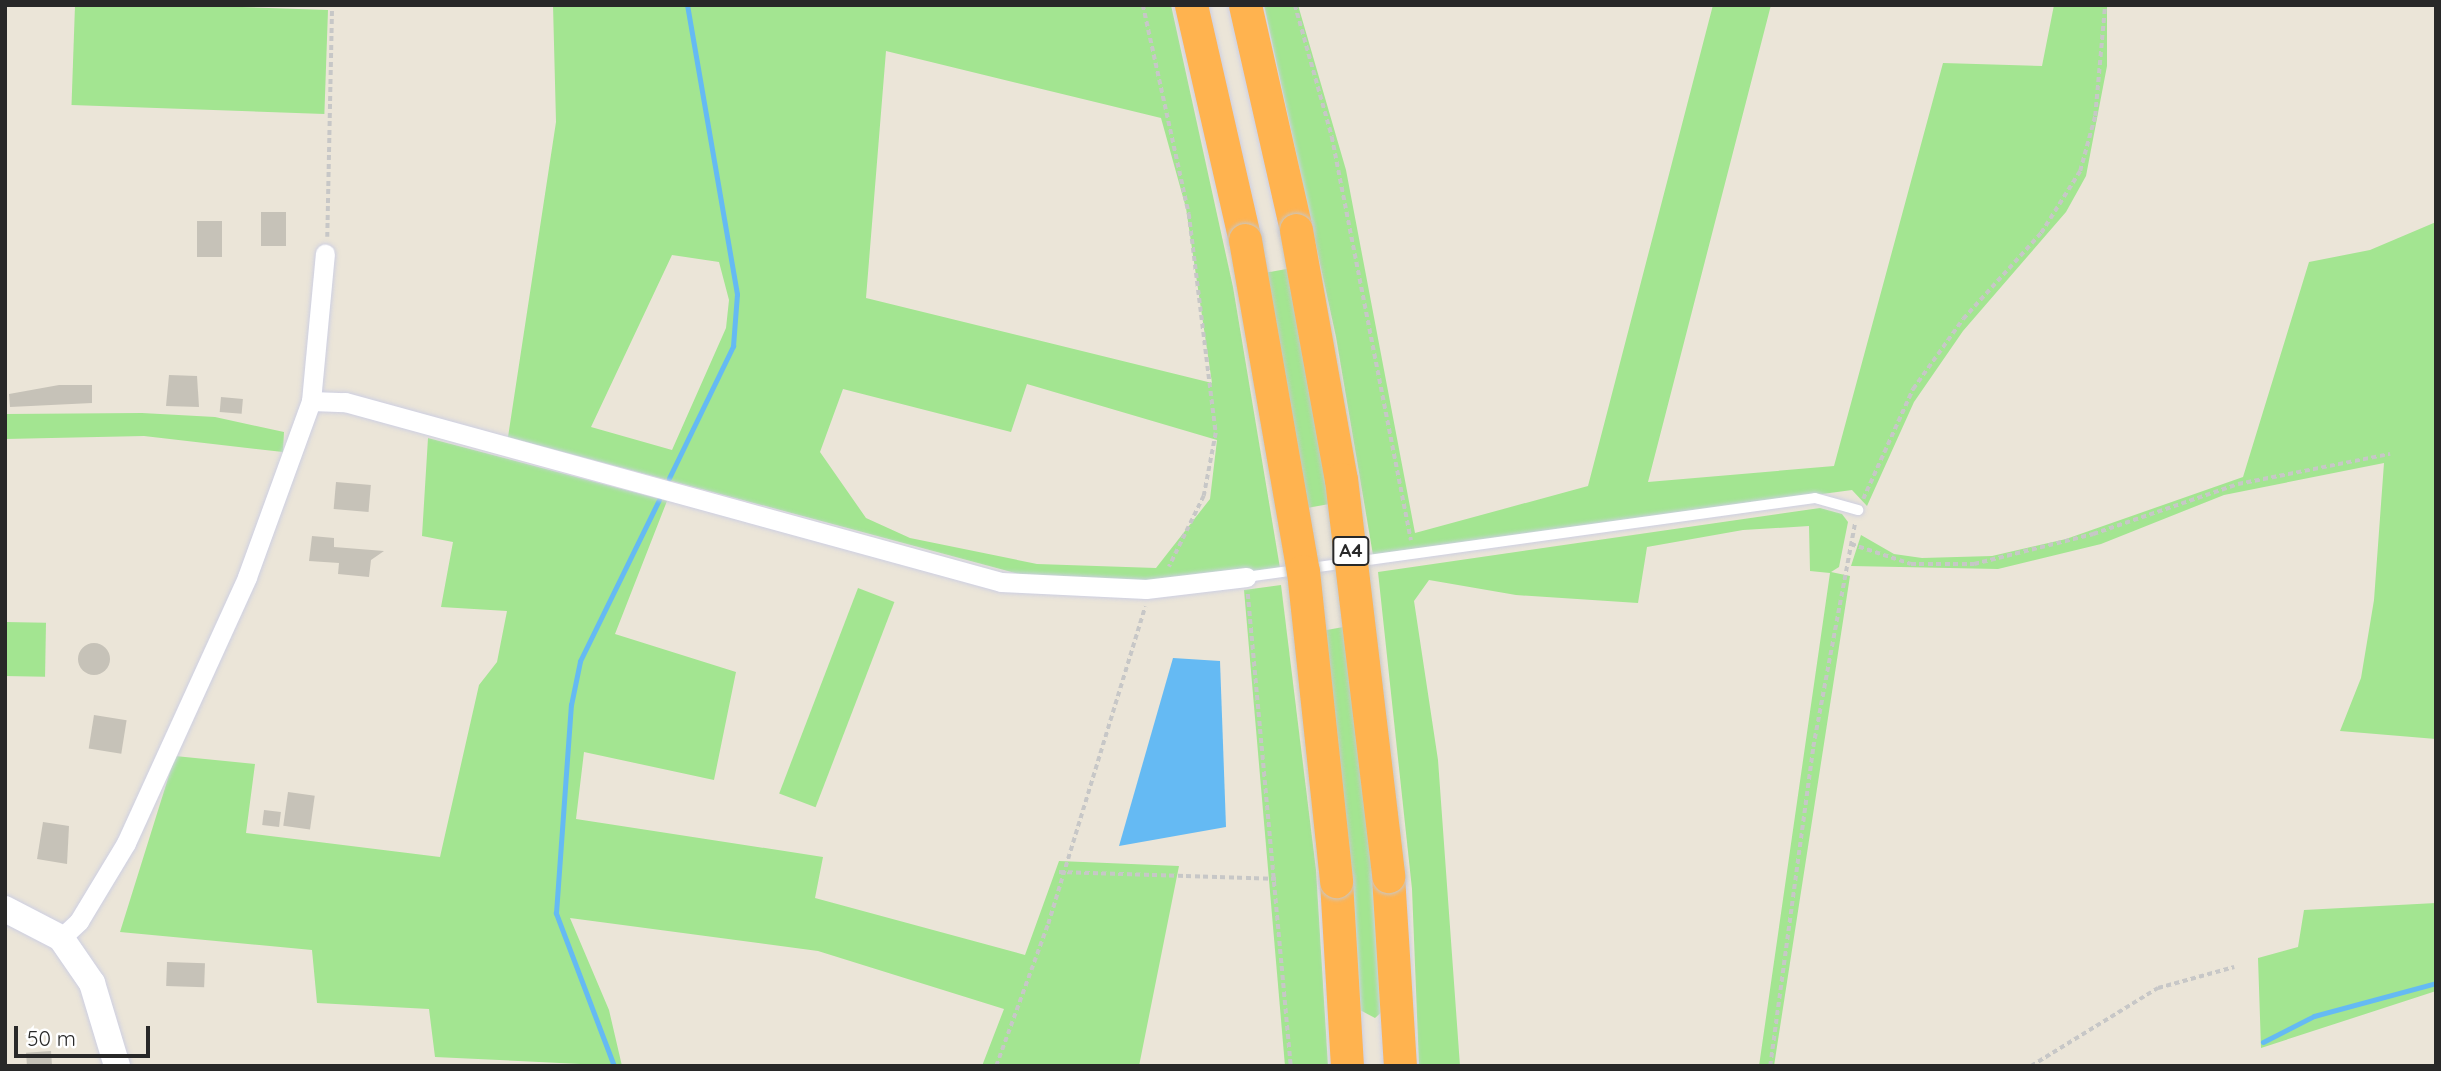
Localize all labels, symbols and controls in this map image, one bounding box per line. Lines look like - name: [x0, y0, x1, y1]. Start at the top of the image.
- road number: A4: [1332, 536, 1370, 566]
- scale bar: [18, 1012, 154, 1056]
- text: 50 m: [27, 1025, 76, 1051]

